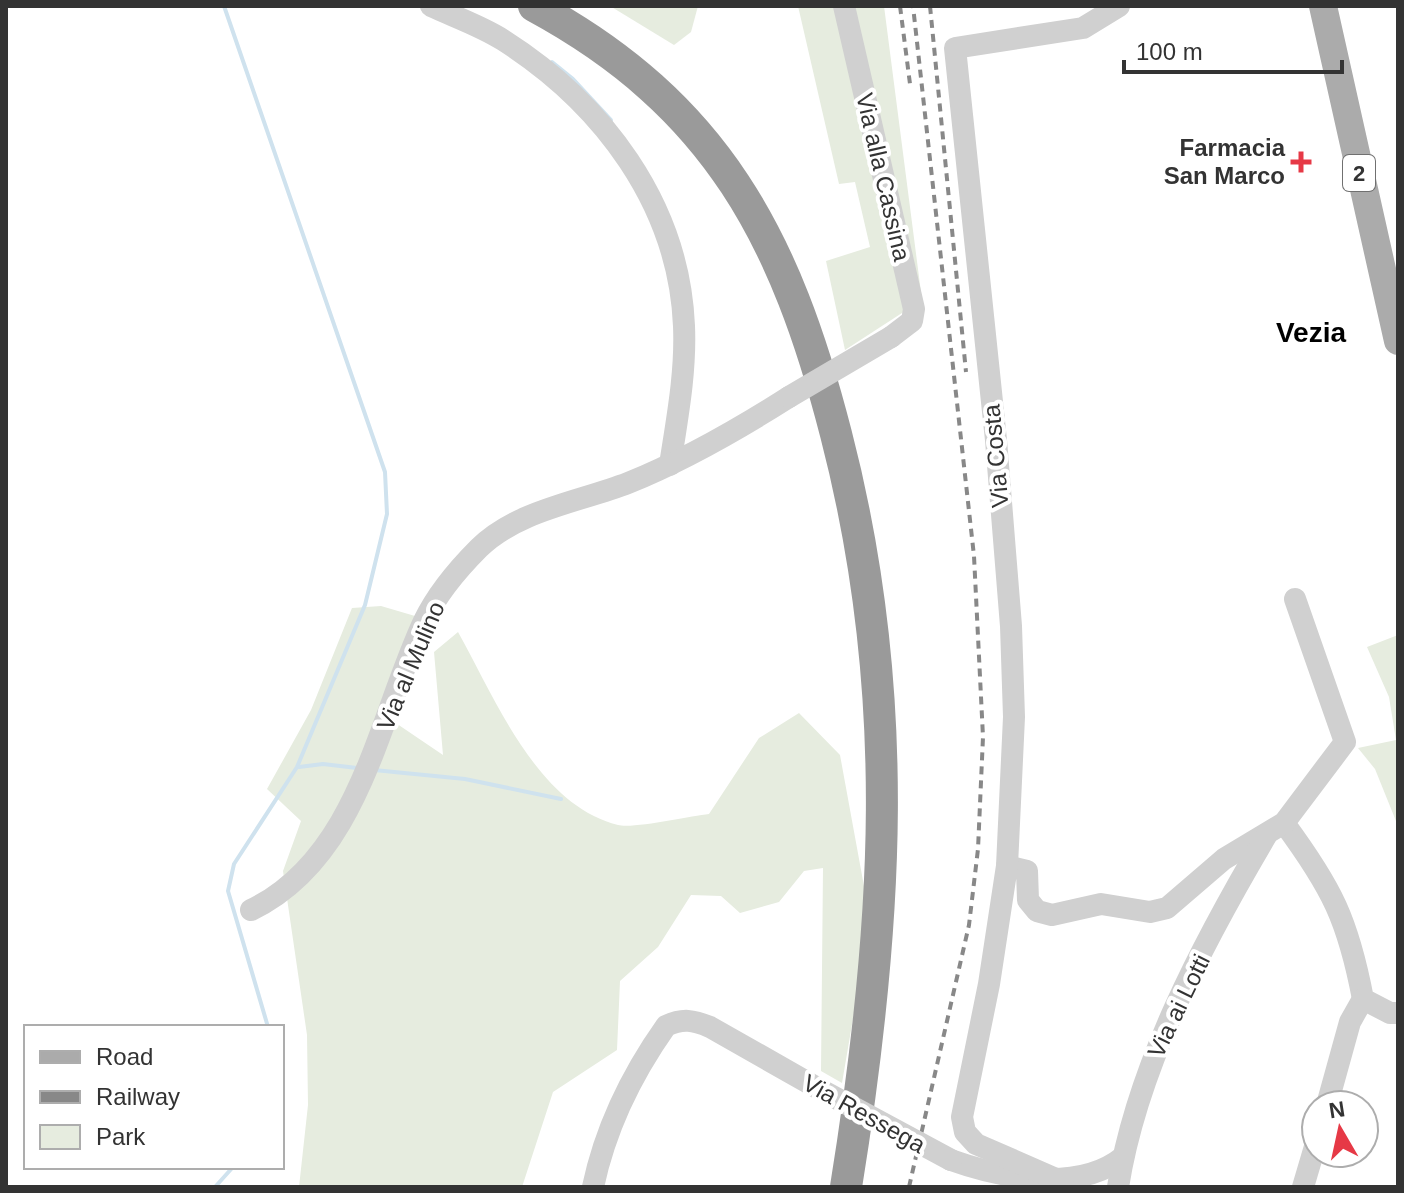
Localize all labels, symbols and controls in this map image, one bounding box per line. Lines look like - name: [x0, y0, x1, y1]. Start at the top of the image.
- scale bar: [1124, 24, 1342, 74]
- text: 100 m: [1136, 38, 1203, 65]
- street label: Via alla Cassina: [851, 90, 916, 264]
- place label: Farmacia San Marco: [1164, 134, 1286, 189]
- marker: Farmacia San Marco: [1292, 153, 1310, 171]
- road number: 2: [1343, 155, 1375, 191]
- district label: Vezia: [1276, 317, 1346, 348]
- street label: Via Costa: [977, 403, 1013, 509]
- street label: Via al Mulino: [371, 597, 450, 734]
- street label: Via ai Lotti: [1142, 950, 1215, 1062]
- legend: [24, 1025, 284, 1169]
- text: Road: [96, 1043, 153, 1070]
- street label: Via Ressega: [798, 1069, 931, 1159]
- text: Railway: [96, 1083, 180, 1110]
- north arrow: [1300, 1089, 1380, 1169]
- text: N: [1327, 1096, 1347, 1123]
- text: Park: [96, 1123, 146, 1150]

